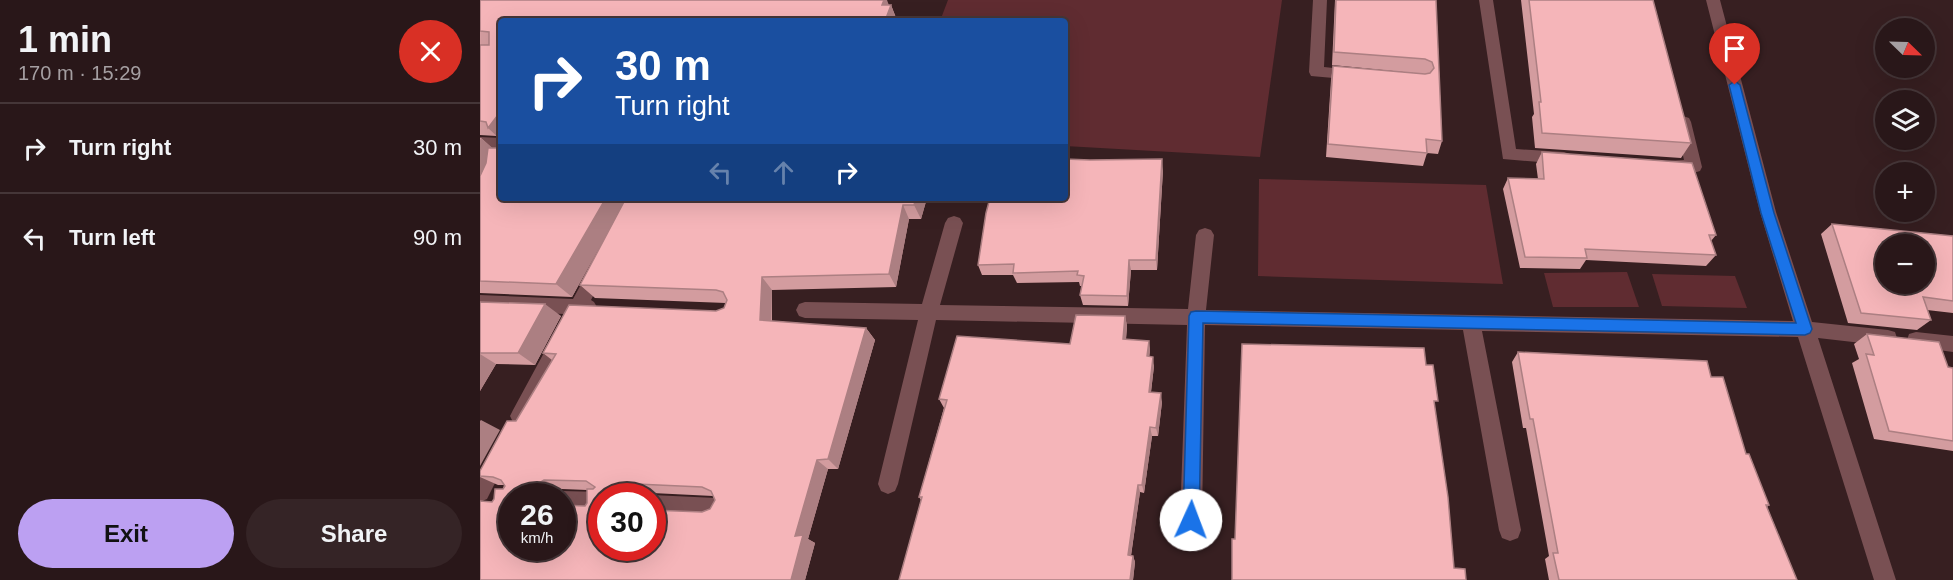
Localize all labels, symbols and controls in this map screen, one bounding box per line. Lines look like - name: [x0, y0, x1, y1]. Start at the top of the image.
- north arrow: [1875, 18, 1935, 78]
- map controls: [1875, 18, 1935, 294]
- text: 1 min: [18, 19, 112, 60]
- button: close: [399, 20, 462, 83]
- pin: [1709, 23, 1760, 85]
- icon: arrive: [1718, 32, 1751, 65]
- icon: right: [516, 42, 594, 120]
- text: 30 m: [615, 42, 711, 89]
- text: 170 m · 15:29: [18, 62, 141, 84]
- button: layers: [1875, 90, 1935, 150]
- text: Turn right: [615, 91, 730, 121]
- icon: right: [18, 132, 51, 165]
- text: Turn right: [69, 135, 171, 160]
- text: 30 m: [413, 135, 462, 160]
- icon: left: [704, 156, 737, 189]
- icon: ahead: [767, 156, 800, 189]
- icon: right: [830, 156, 863, 189]
- button: +: [1875, 162, 1935, 222]
- icon: left: [18, 222, 51, 255]
- text: Turn left: [69, 225, 155, 250]
- text: 90 m: [413, 225, 462, 250]
- button: −: [1875, 234, 1935, 294]
- speed limit sign: 30: [588, 483, 666, 561]
- position arrow: [1159, 488, 1223, 552]
- text: 26: [520, 498, 554, 531]
- button: Exit: [18, 499, 234, 568]
- button: Share: [246, 499, 462, 568]
- text: km/h: [521, 529, 553, 546]

